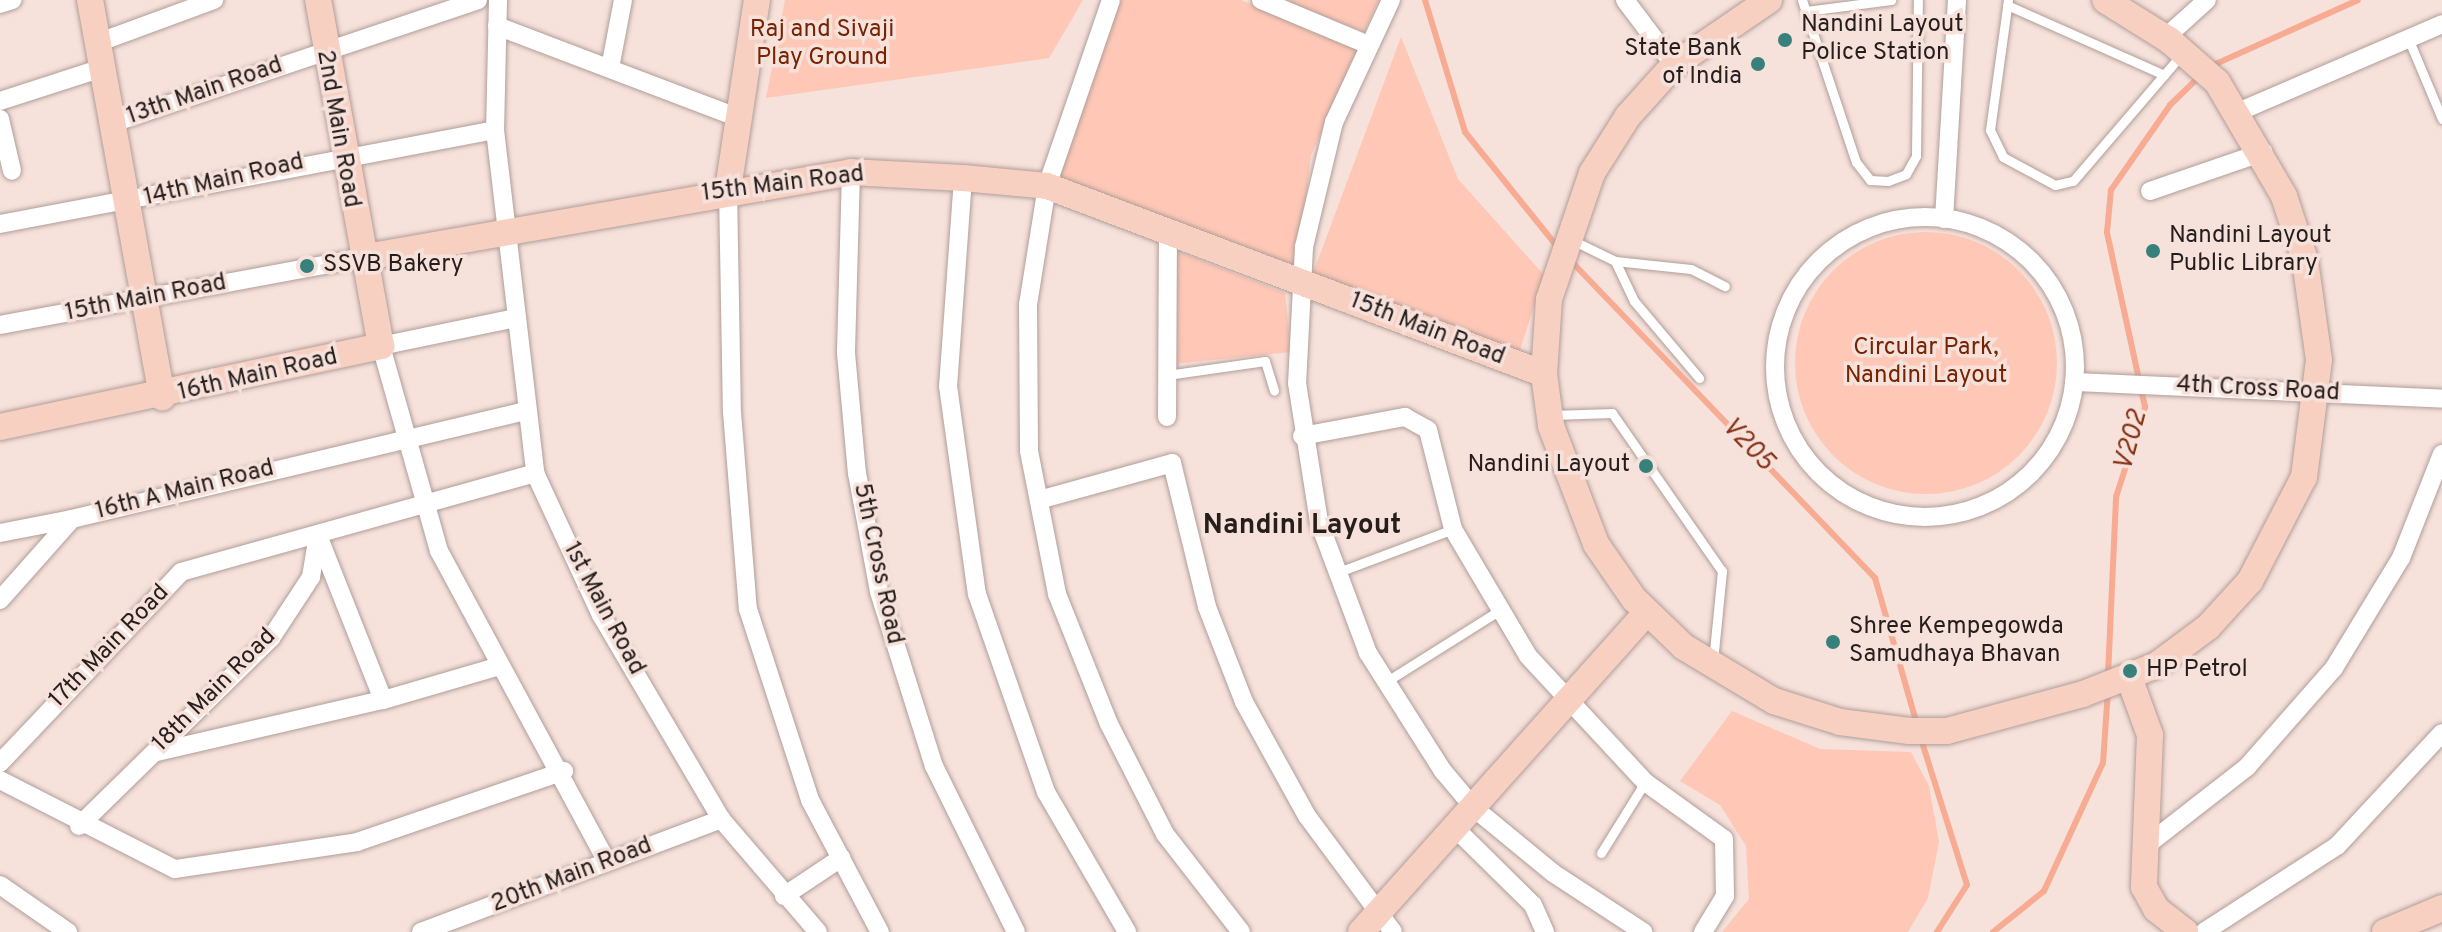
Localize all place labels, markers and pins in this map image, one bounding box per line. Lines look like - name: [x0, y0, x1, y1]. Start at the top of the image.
- place label: Nandini Layout Police Station: [1801, 12, 1963, 68]
- marker: Nandini Layout Police Station: [1776, 31, 1794, 49]
- place label: State Bank of India: [1624, 36, 1742, 92]
- marker: State Bank of India: [1749, 55, 1767, 73]
- place label: Nandini Layout Public Library: [2169, 223, 2331, 279]
- marker: Nandini Layout Public Library: [2144, 242, 2162, 260]
- place label: SSVB Bakery: [323, 252, 463, 280]
- marker: SSVB Bakery: [298, 257, 316, 275]
- place label: Nandini Layout: [1468, 452, 1630, 480]
- marker: Nandini Layout: [1637, 457, 1655, 475]
- place label: Shree Kempegowda Samudhaya Bhavan: [1849, 614, 2064, 670]
- marker: Shree Kempegowda Samudhaya Bhavan: [1824, 633, 1842, 651]
- place label: HP Petrol: [2146, 657, 2248, 685]
- marker: HP Petrol: [2121, 662, 2139, 680]

